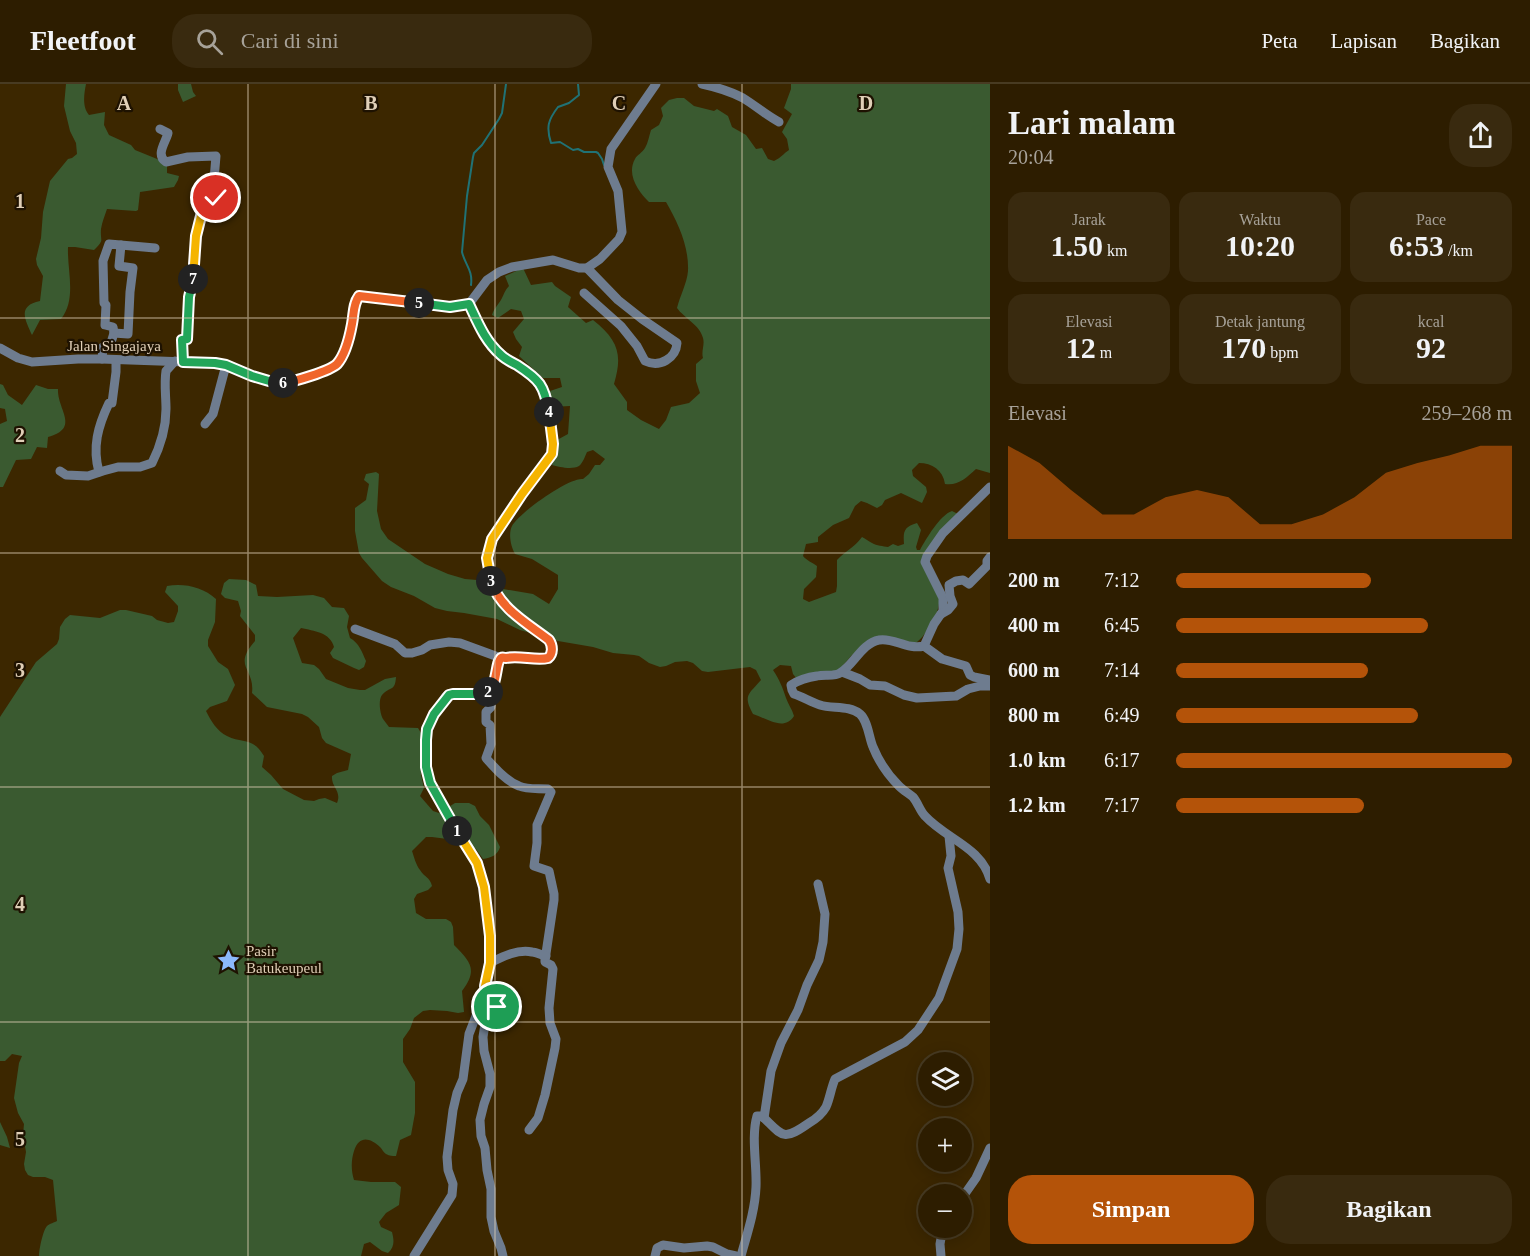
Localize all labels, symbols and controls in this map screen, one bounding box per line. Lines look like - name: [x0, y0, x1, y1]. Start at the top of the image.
- search box: [172, 14, 592, 68]
- text: Fleetfoot: [30, 25, 136, 56]
- icon: search: [193, 25, 226, 58]
- text: Cari di sini: [241, 28, 339, 53]
- text: Peta: [1261, 29, 1298, 53]
- text: Lapisan: [1331, 29, 1397, 53]
- text: Bagikan: [1430, 29, 1500, 53]
- text: A: [117, 92, 132, 114]
- text: B: [364, 92, 378, 114]
- text: C: [612, 92, 626, 114]
- text: D: [859, 92, 873, 114]
- button: share: [1449, 104, 1512, 167]
- text: Lari malam: [1008, 105, 1176, 141]
- text: 20:04: [1008, 146, 1054, 168]
- pin: [190, 172, 241, 223]
- icon: check: [199, 181, 232, 214]
- text: 1: [15, 190, 25, 212]
- text: Jarak: [1072, 211, 1106, 228]
- text: Waktu: [1239, 211, 1281, 228]
- text: Pace: [1416, 211, 1446, 228]
- text: 1.50: [1051, 229, 1103, 262]
- text: 10:20: [1225, 229, 1295, 262]
- text: 6:53: [1389, 229, 1444, 262]
- text: km: [1103, 242, 1127, 259]
- text: /km: [1444, 242, 1473, 259]
- pin: 7: [178, 264, 208, 294]
- text: 7: [189, 270, 197, 287]
- pin: 5: [404, 288, 434, 318]
- text: 5: [415, 294, 423, 311]
- text: Elevasi: [1065, 313, 1113, 330]
- text: Detak jantung: [1215, 313, 1305, 330]
- text: kcal: [1418, 313, 1444, 330]
- text: 12: [1066, 331, 1096, 364]
- text: 170: [1221, 331, 1266, 364]
- text: 92: [1416, 331, 1446, 364]
- street label: Jalan Singajaya: [67, 338, 161, 354]
- text: m: [1096, 344, 1112, 361]
- text: bpm: [1266, 344, 1299, 361]
- pin: 6: [268, 368, 298, 398]
- text: 6: [279, 374, 287, 391]
- pin: 4: [534, 397, 564, 427]
- text: Elevasi: [1008, 402, 1067, 424]
- text: 259–268 m: [1421, 402, 1512, 424]
- text: 4: [545, 403, 553, 420]
- text: 2: [15, 424, 25, 446]
- pin: 3: [476, 566, 506, 596]
- text: 200 m: [1008, 569, 1060, 591]
- text: 7:12: [1104, 569, 1140, 591]
- text: 3: [487, 572, 495, 589]
- text: 400 m: [1008, 614, 1060, 636]
- text: 6:45: [1104, 614, 1140, 636]
- text: 3: [15, 659, 25, 681]
- text: 600 m: [1008, 659, 1060, 681]
- text: 7:14: [1104, 659, 1140, 681]
- pin: 2: [473, 677, 503, 707]
- text: 2: [484, 683, 492, 700]
- text: 800 m: [1008, 704, 1060, 726]
- text: 6:49: [1104, 704, 1140, 726]
- text: 1.0 km: [1008, 749, 1066, 771]
- text: 6:17: [1104, 749, 1140, 771]
- text: 1.2 km: [1008, 794, 1066, 816]
- text: 7:17: [1104, 794, 1140, 816]
- pin: 1: [442, 816, 472, 846]
- text: 1: [453, 822, 461, 839]
- text: 4: [15, 893, 25, 915]
- place label: Pasir Batukeupeul: [246, 943, 322, 976]
- place icon: Pasir Batukeupeul: [215, 947, 241, 973]
- pin: [471, 981, 522, 1032]
- icon: arrive: [480, 990, 513, 1023]
- map controls: [918, 1052, 972, 1238]
- button: layers: [918, 1052, 972, 1106]
- button: +: [918, 1118, 972, 1172]
- text: 5: [15, 1128, 25, 1150]
- button: Simpan: [1008, 1175, 1254, 1244]
- button: Bagikan: [1266, 1175, 1512, 1244]
- button: −: [918, 1184, 972, 1238]

